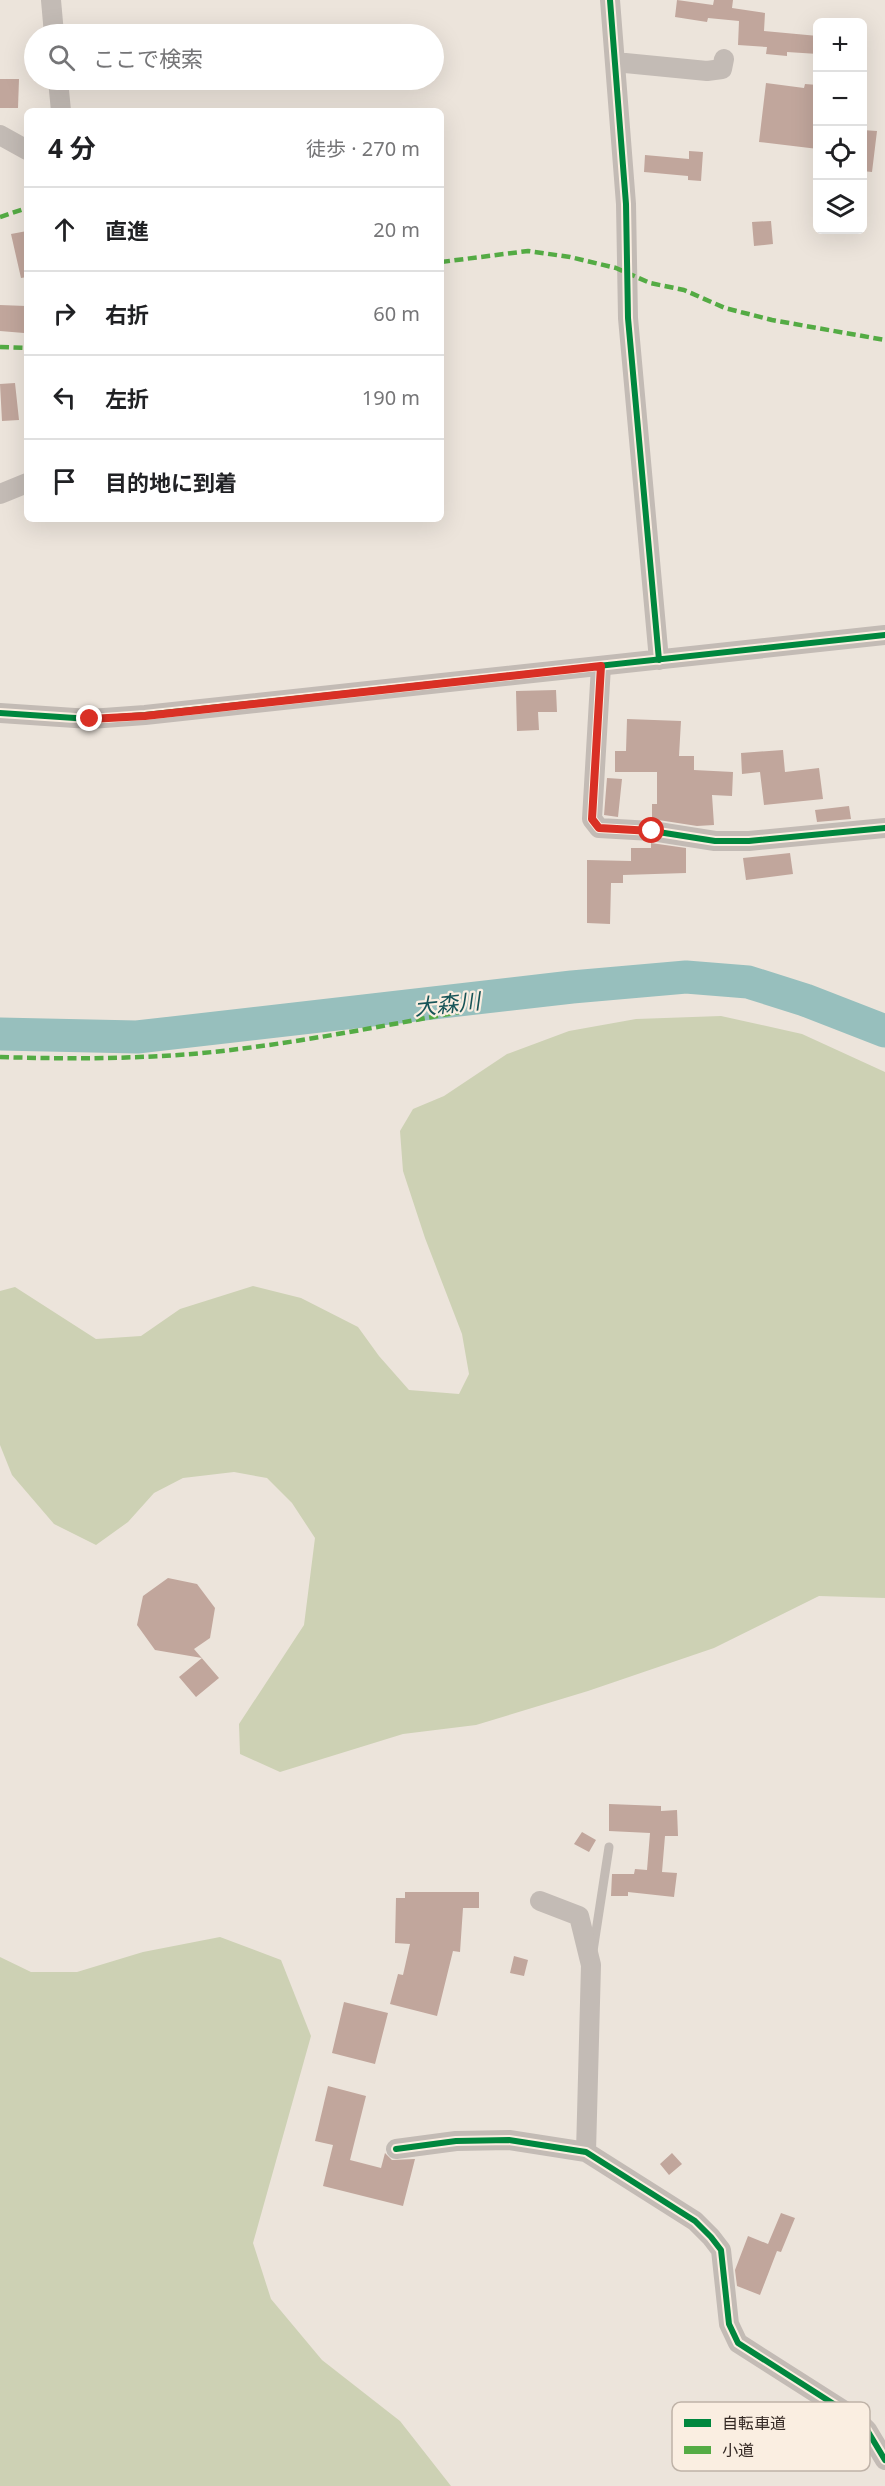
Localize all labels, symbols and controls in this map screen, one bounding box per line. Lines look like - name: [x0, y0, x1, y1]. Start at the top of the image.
- map controls: [813, 18, 867, 234]
- button: +: [813, 18, 867, 72]
- search box: [24, 24, 444, 90]
- icon: search: [45, 41, 78, 74]
- text: ここで検索: [93, 43, 203, 73]
- button: −: [813, 72, 867, 126]
- button: locate: [813, 126, 867, 180]
- text: 4 分: [48, 130, 96, 166]
- text: 徒歩 · 270 m: [306, 135, 420, 162]
- button: layers: [813, 180, 867, 234]
- icon: ahead: [48, 213, 81, 246]
- text: 直進: [105, 215, 149, 245]
- text: 20 m: [373, 216, 420, 243]
- icon: right: [48, 297, 81, 330]
- text: 右折: [105, 299, 149, 329]
- text: 60 m: [373, 300, 420, 327]
- icon: left: [48, 381, 81, 414]
- text: 左折: [105, 383, 149, 413]
- text: 190 m: [362, 384, 420, 411]
- icon: arrive: [48, 465, 81, 498]
- text: 目的地に到着: [105, 467, 237, 497]
- route end: [76, 705, 102, 731]
- route start: [638, 817, 664, 843]
- water label: 大森川: [413, 984, 483, 1021]
- legend: [672, 2402, 870, 2471]
- text: 自転車道: [722, 2412, 786, 2434]
- text: 小道: [722, 2439, 754, 2461]

